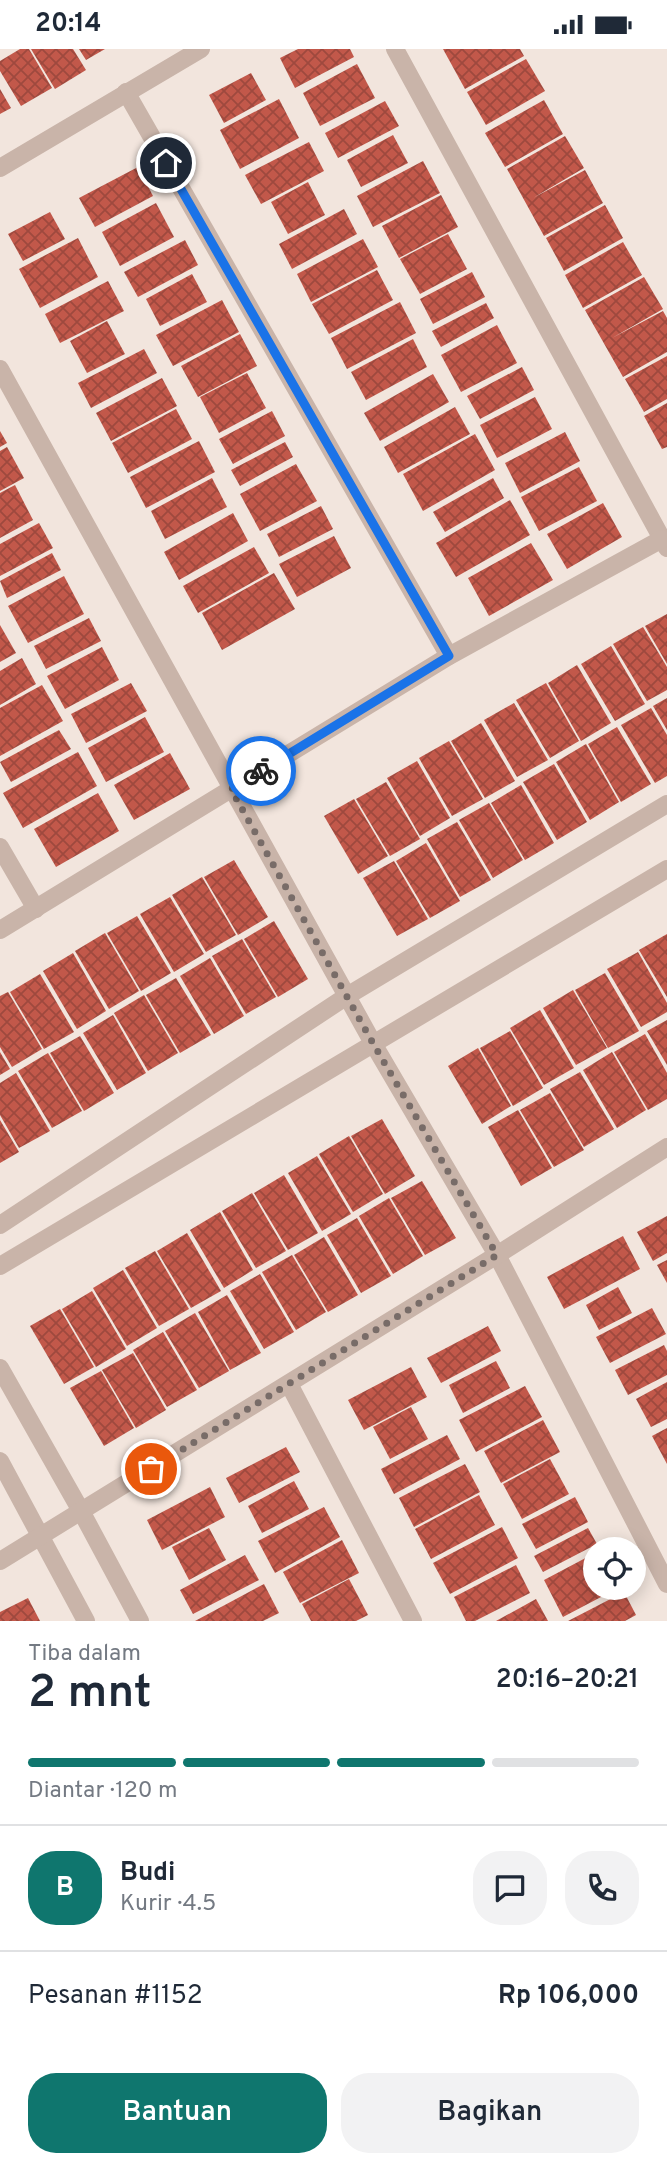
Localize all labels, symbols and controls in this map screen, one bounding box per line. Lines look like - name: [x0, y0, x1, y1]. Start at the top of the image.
- text: 20:14: [35, 8, 101, 41]
- pin: [136, 133, 196, 193]
- icon: home: [147, 144, 185, 182]
- courier: [226, 736, 296, 806]
- icon: bike: [242, 752, 280, 790]
- pin: [121, 1439, 181, 1499]
- icon: bag: [132, 1450, 170, 1488]
- map controls: [583, 1537, 646, 1600]
- button: locate: [583, 1537, 646, 1600]
- text: Tiba dalam: [28, 1640, 141, 1669]
- text: 20:16–20:21: [496, 1664, 639, 1697]
- text: 2 mnt: [28, 1665, 152, 1724]
- text: Diantar · 120 m: [28, 1777, 177, 1806]
- button: chat: [473, 1851, 547, 1925]
- button: phone: [565, 1851, 639, 1925]
- text: Budi: [120, 1857, 175, 1890]
- text: B: [56, 1872, 74, 1905]
- text: Kurir · 4.5: [120, 1890, 216, 1919]
- text: Pesanan #1152: [28, 1980, 203, 2013]
- text: Rp 106,000: [498, 1980, 639, 2013]
- button: Bantuan: [28, 2073, 327, 2153]
- button: Bagikan: [341, 2073, 639, 2153]

